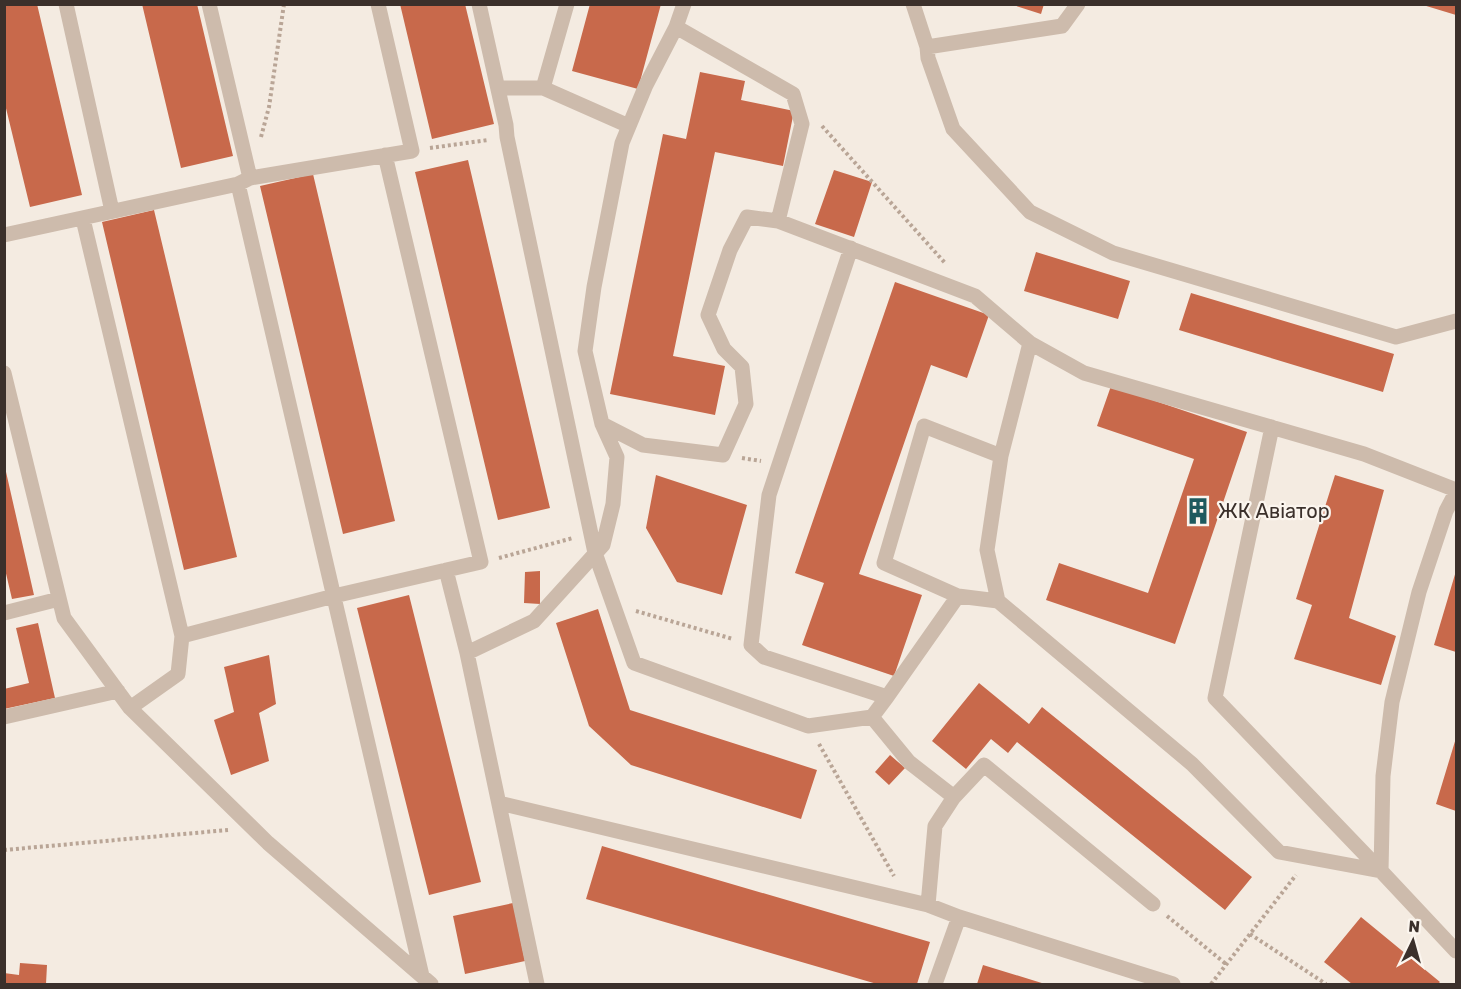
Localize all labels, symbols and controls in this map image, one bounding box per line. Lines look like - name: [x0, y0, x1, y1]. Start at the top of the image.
- building icon: ЖК Авіатор: [1183, 496, 1213, 526]
- place label: ЖК Авіатор: [1218, 499, 1330, 523]
- north arrow: [1383, 911, 1443, 971]
- text: N: [1408, 917, 1421, 937]

